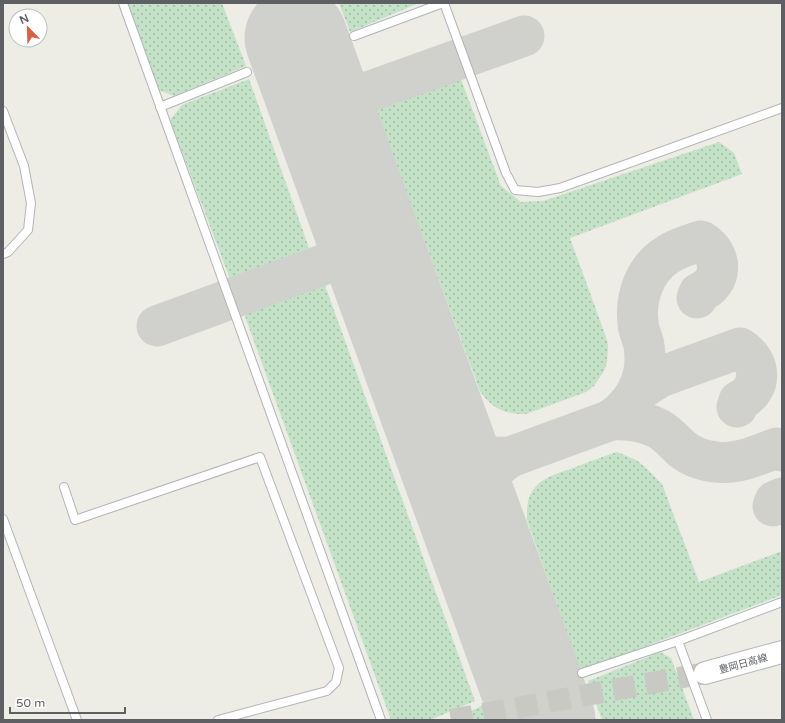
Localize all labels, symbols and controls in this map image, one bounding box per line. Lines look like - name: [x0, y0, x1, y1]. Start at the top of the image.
- north arrow: [8, 8, 48, 48]
- text: N: [18, 12, 31, 27]
- street label: 豊岡日高線: [718, 652, 769, 676]
- scale bar: [10, 689, 125, 715]
- text: 50 m: [16, 696, 45, 710]

